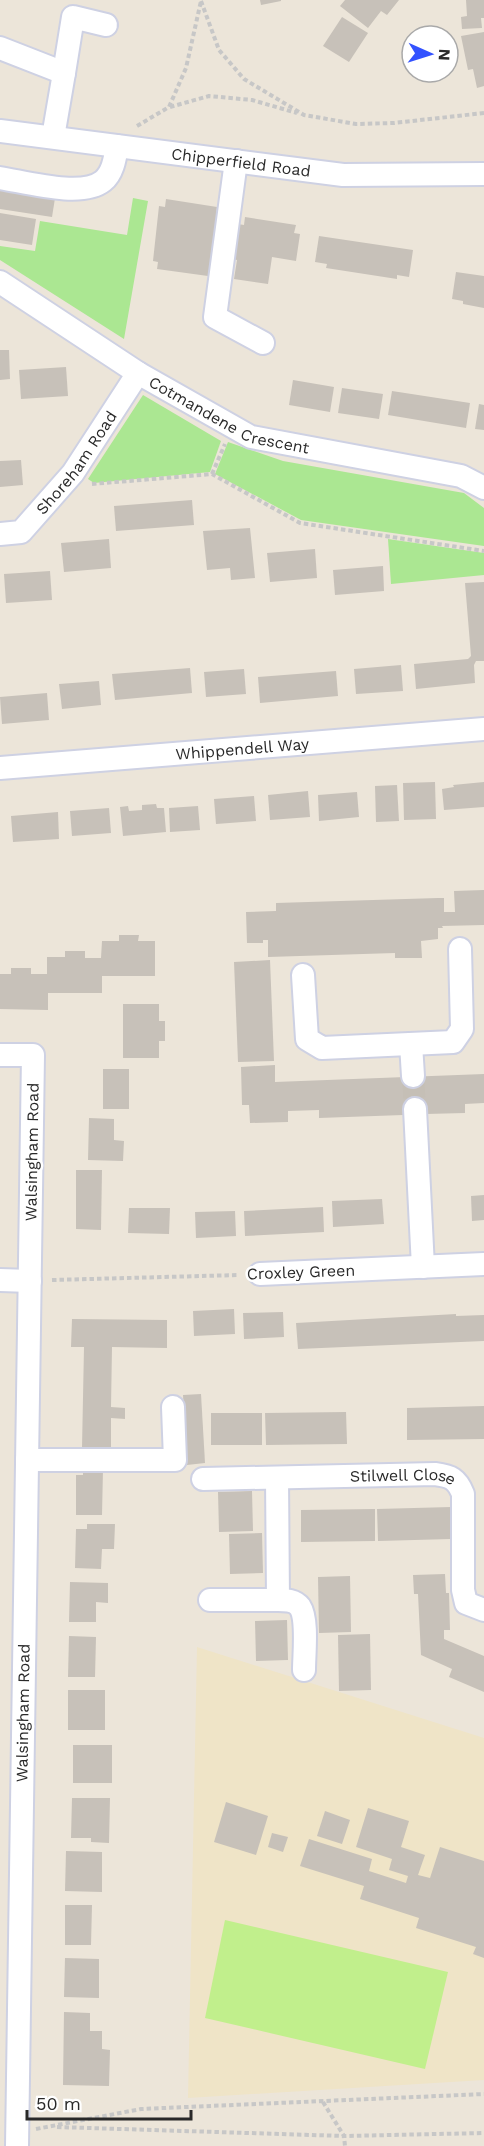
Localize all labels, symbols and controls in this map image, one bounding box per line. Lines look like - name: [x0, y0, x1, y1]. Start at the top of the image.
- north arrow: [400, 24, 460, 84]
- text: N: [435, 48, 454, 61]
- street label: Chipperfield Road: [170, 144, 312, 180]
- street label: Cotmandene Crescent: [146, 372, 311, 457]
- street label: Shoreham Road: [32, 407, 120, 518]
- street label: Whippendell Way: [175, 734, 311, 763]
- street label: Walsingham Road: [21, 1083, 43, 1221]
- street label: Croxley Green: [247, 1261, 355, 1283]
- street label: Stilwell Close: [350, 1464, 459, 1489]
- street label: Walsingham Road: [12, 1644, 34, 1782]
- scale bar: [27, 2083, 190, 2121]
- text: 50 m: [36, 2093, 81, 2114]

